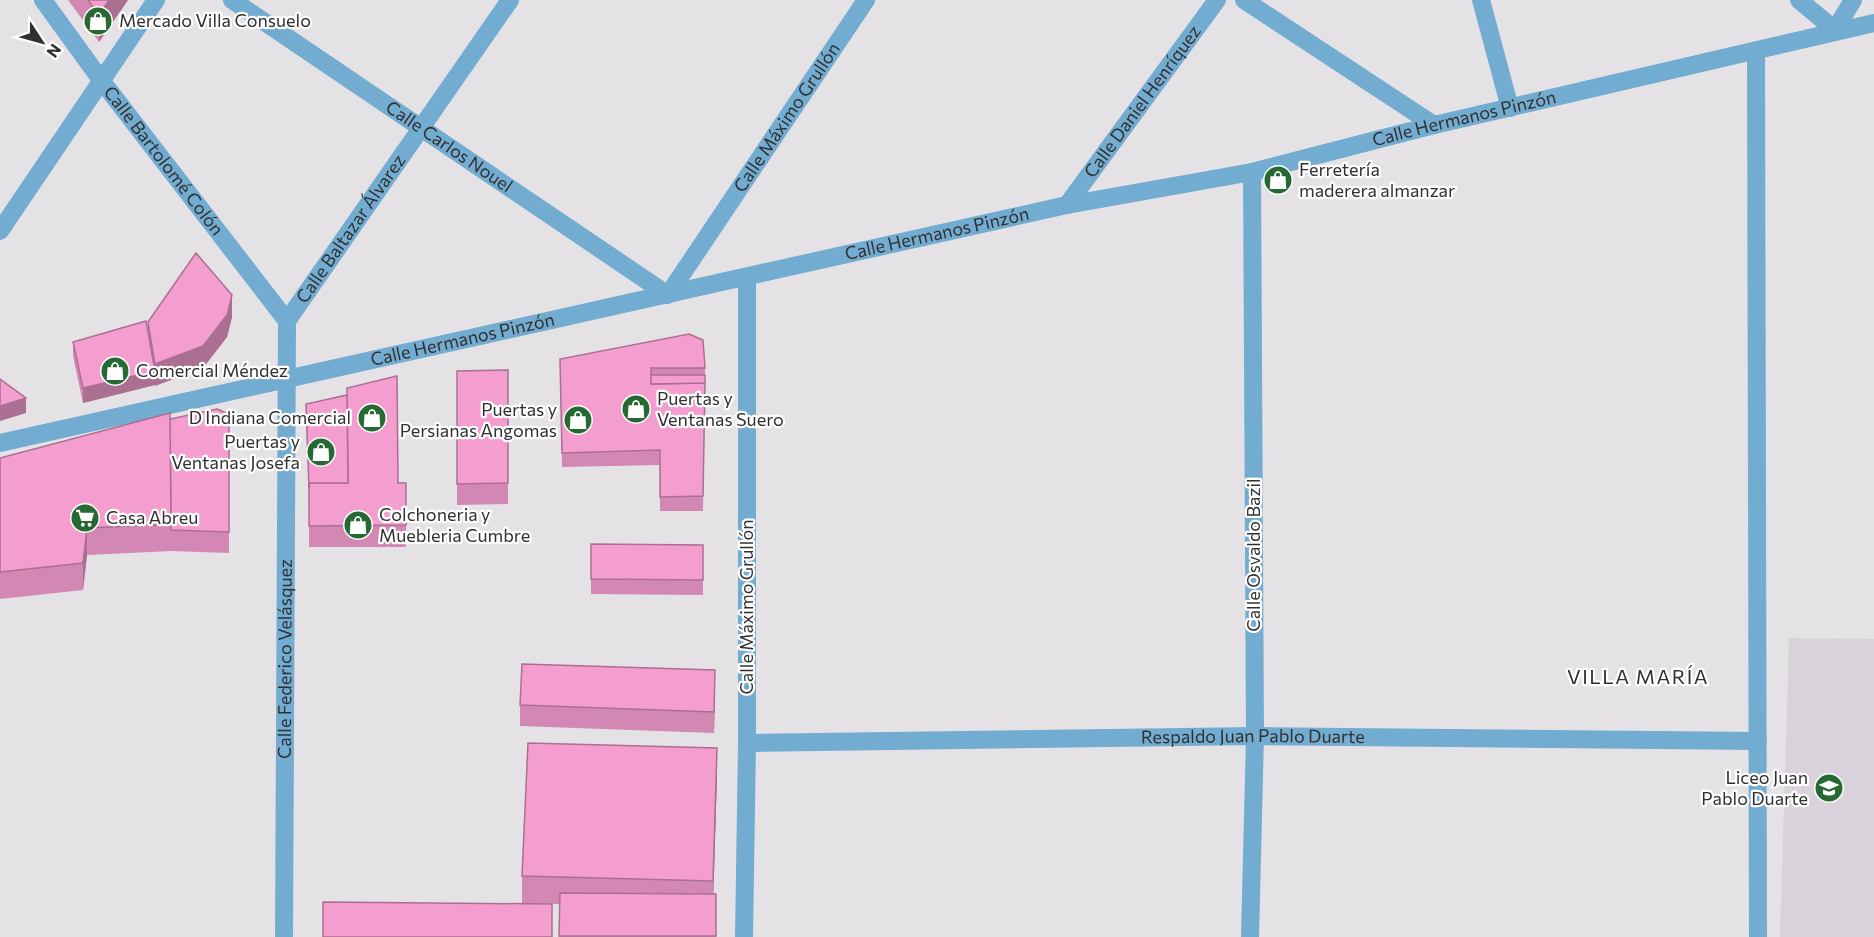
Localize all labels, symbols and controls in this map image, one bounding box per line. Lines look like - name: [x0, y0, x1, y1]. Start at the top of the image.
- shop icon: Mercado Villa Consuelo: [82, 5, 114, 37]
- place label: Mercado Villa Consuelo: [119, 9, 311, 31]
- north arrow: [12, 12, 72, 72]
- street label: Calle Daniel Henríquez: [1079, 21, 1205, 182]
- street label: Calle Máximo Grullón: [728, 38, 844, 196]
- text: N: [43, 41, 66, 62]
- street label: Calle Bartolomé Colón: [100, 81, 229, 239]
- street label: Calle Hermanos Pinzón: [1370, 85, 1558, 150]
- street label: Calle Carlos Nouel: [382, 95, 517, 197]
- street label: Calle Baltazar Álvarez: [291, 150, 409, 307]
- place label: Ferretería maderera almanzar: [1299, 158, 1455, 201]
- shop icon: Ferretería maderera almanzar: [1262, 164, 1294, 196]
- street label: Calle Hermanos Pinzón: [843, 202, 1031, 264]
- street label: Calle Hermanos Pinzón: [368, 308, 557, 370]
- shop icon: Comercial Méndez: [99, 355, 131, 387]
- place label: Comercial Méndez: [136, 359, 288, 381]
- place label: Puertas y Ventanas Suero: [657, 387, 784, 430]
- shop icon: Puertas y Ventanas Suero: [620, 393, 652, 425]
- place label: Puertas y Persianas Angomas: [400, 398, 557, 441]
- shop icon: D Indiana Comercial: [356, 402, 388, 434]
- shop icon: Puertas y Persianas Angomas: [562, 404, 594, 436]
- place label: D Indiana Comercial: [189, 406, 351, 428]
- place label: Puertas y Ventanas Josefa: [171, 430, 300, 473]
- shop icon: Puertas y Ventanas Josefa: [305, 436, 337, 468]
- street label: Calle Osvaldo Bazil: [1242, 478, 1264, 632]
- supermarket icon: Casa Abreu: [69, 502, 101, 534]
- place label: Colchoneria y Muebleria Cumbre: [379, 503, 530, 546]
- place label: Casa Abreu: [106, 506, 198, 528]
- shop icon: Colchoneria y Muebleria Cumbre: [342, 509, 374, 541]
- street label: Calle Máximo Grullón: [735, 520, 757, 694]
- street label: Calle Federico Velásquez: [273, 559, 296, 759]
- district label: VILLA MARÍA: [1567, 664, 1709, 688]
- street label: Respaldo Juan Pablo Duarte: [1141, 724, 1365, 748]
- place label: Liceo Juan Pablo Duarte: [1701, 766, 1808, 809]
- school or university icon: Liceo Juan Pablo Duarte: [1813, 772, 1845, 804]

